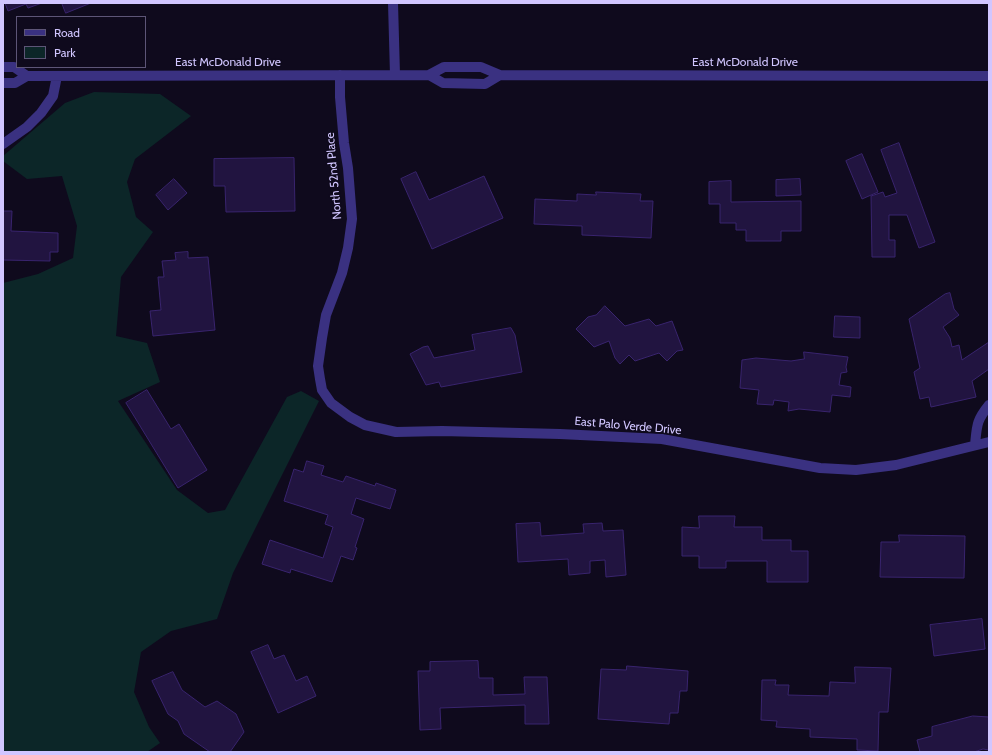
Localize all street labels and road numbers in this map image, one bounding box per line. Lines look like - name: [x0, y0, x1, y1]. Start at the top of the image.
- street label: East McDonald Drive: [175, 55, 281, 69]
- street label: East McDonald Drive: [692, 55, 798, 69]
- street label: North 52nd Place: [323, 132, 345, 220]
- street label: East Palo Verde Drive: [574, 414, 682, 438]

